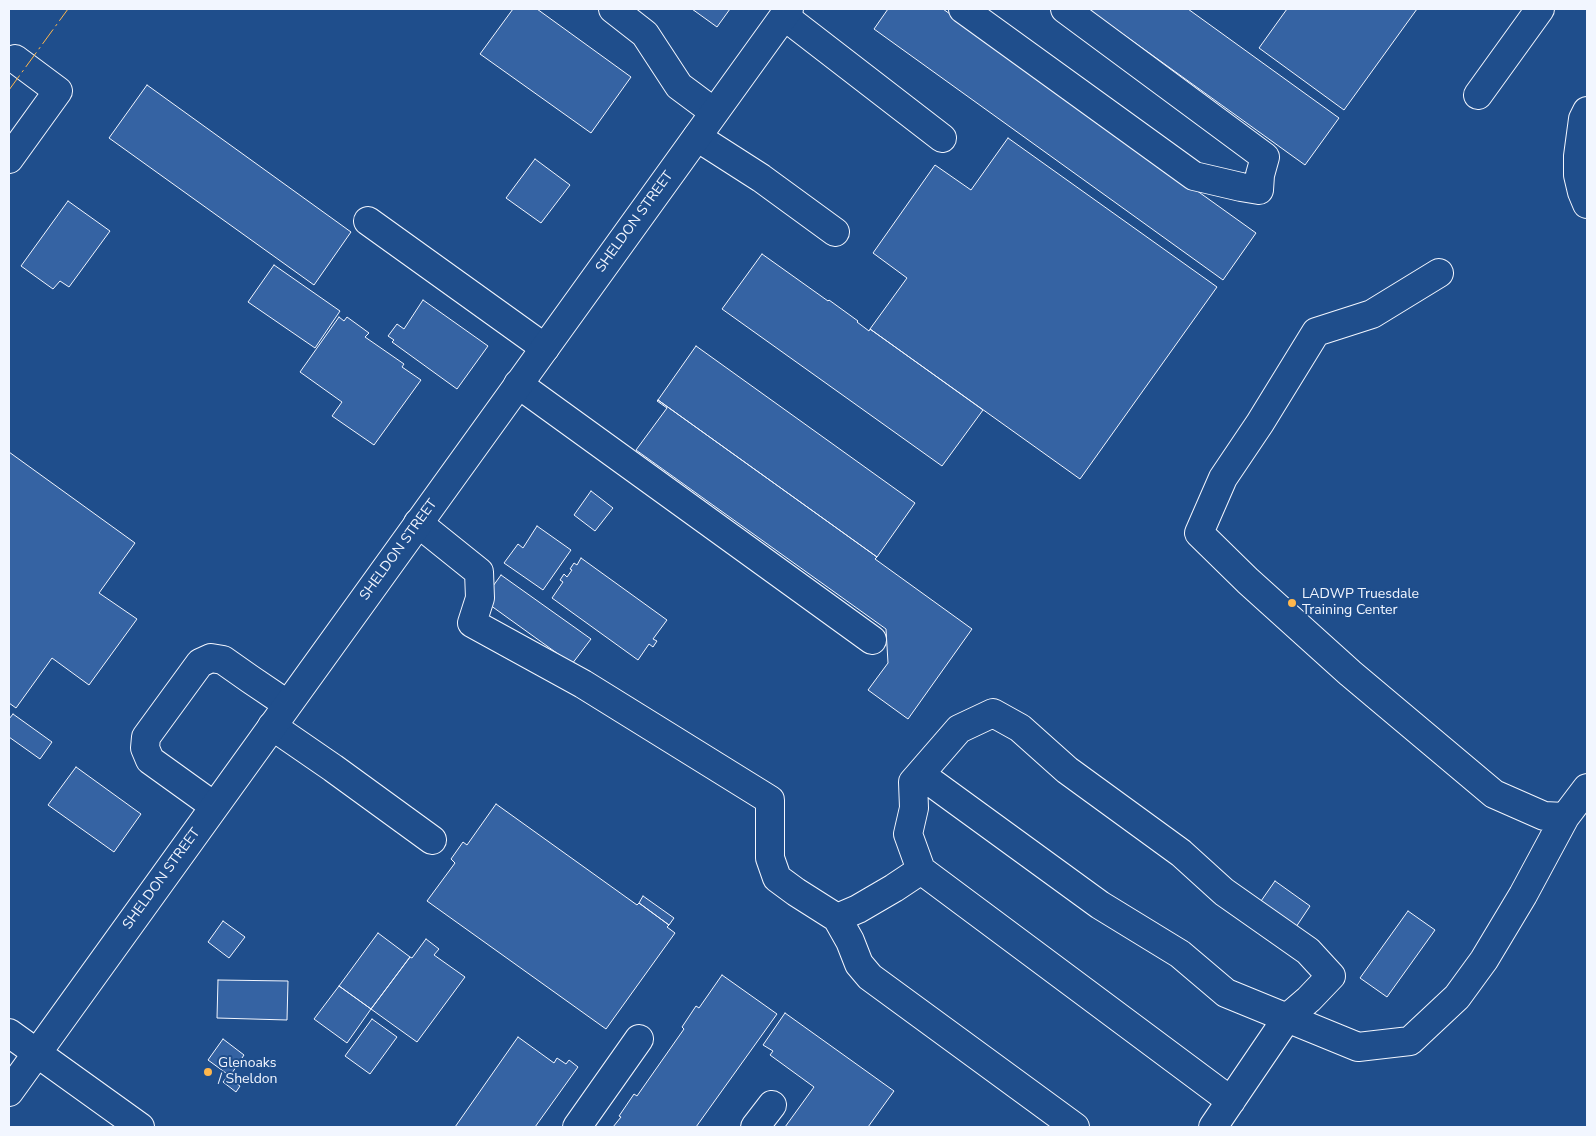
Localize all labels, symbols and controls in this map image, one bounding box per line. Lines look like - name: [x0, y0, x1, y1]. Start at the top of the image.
- street label: SHELDON STREET: [593, 168, 677, 276]
- street label: SHELDON STREET: [357, 496, 441, 604]
- place label: LADWP Truesdale Training Center: [1302, 587, 1419, 620]
- marker: LADWP Truesdale Training Center: [1286, 597, 1298, 609]
- street label: SHELDON STREET: [120, 825, 204, 933]
- place label: Glenoaks / Sheldon: [218, 1056, 278, 1088]
- marker: Glenoaks / Sheldon: [202, 1066, 214, 1078]

